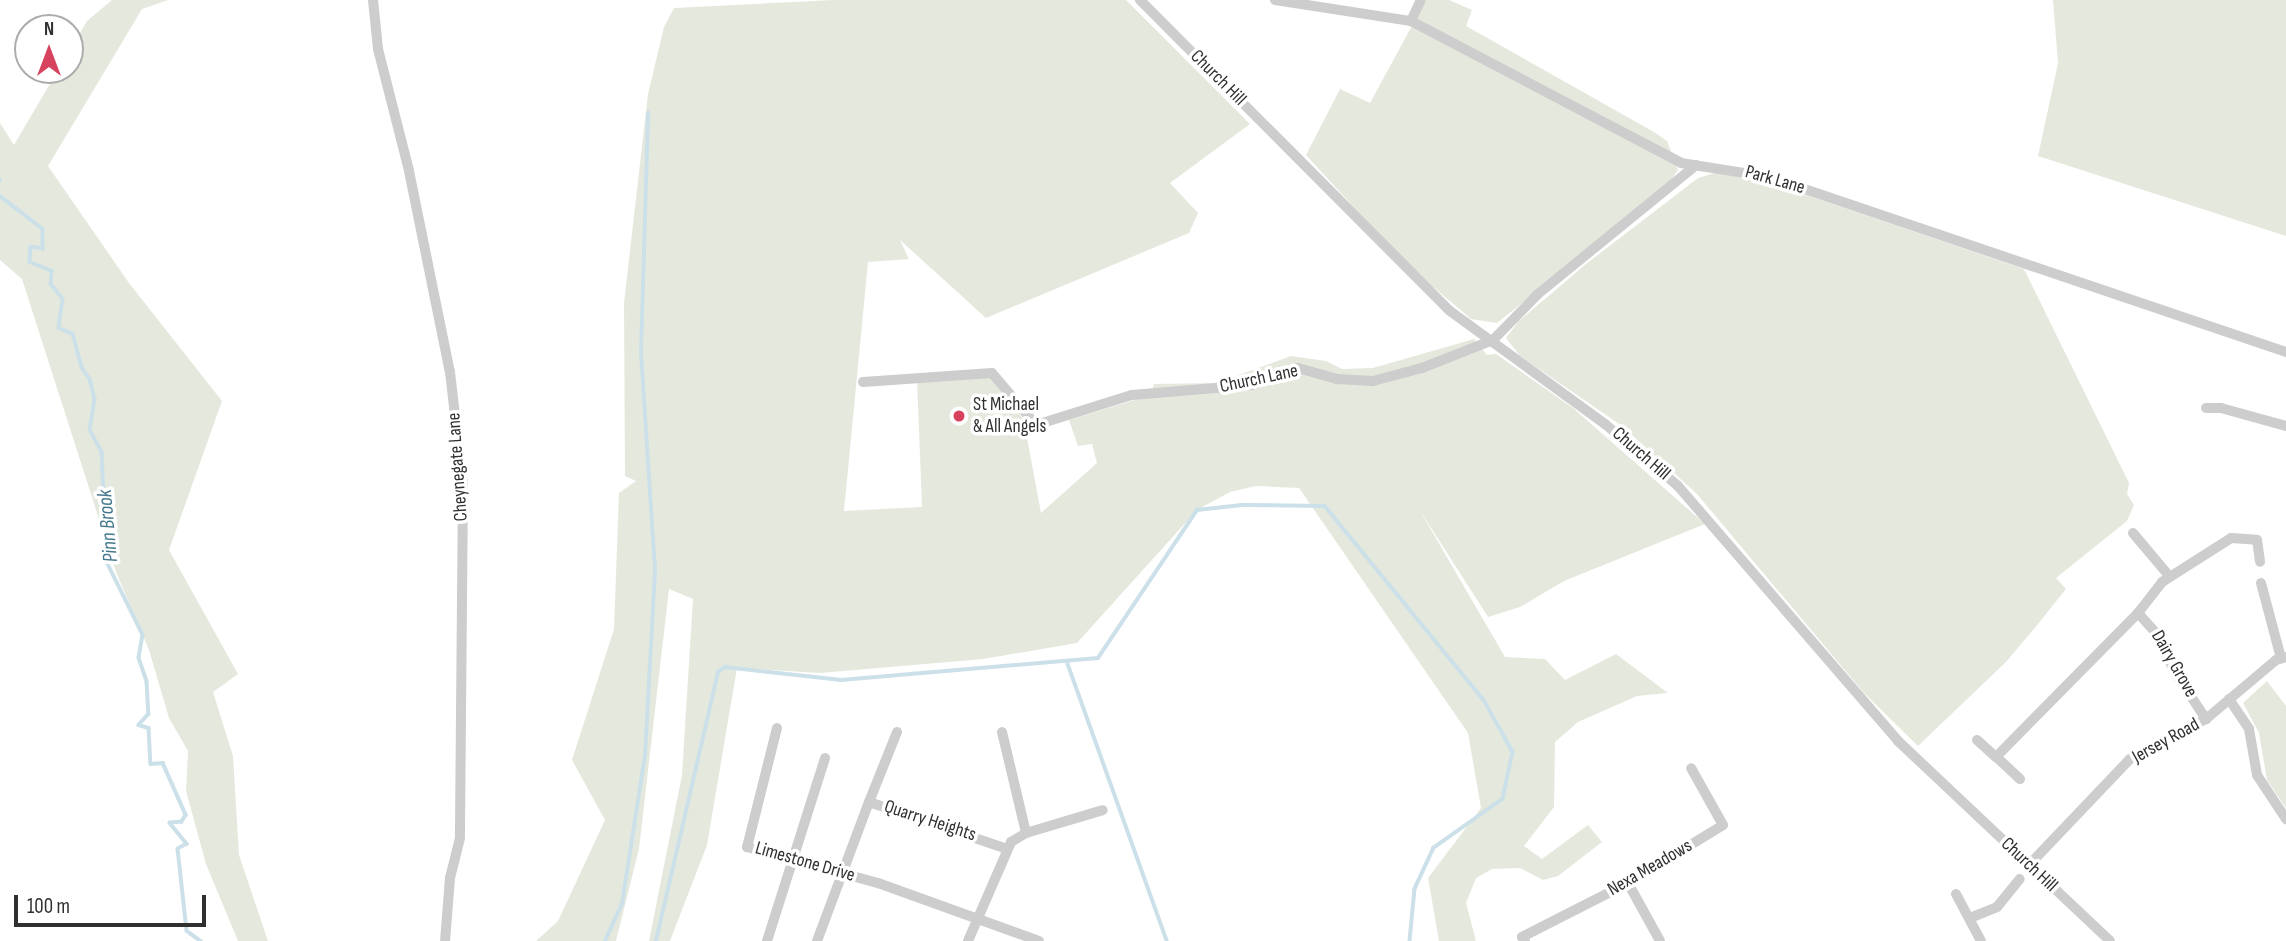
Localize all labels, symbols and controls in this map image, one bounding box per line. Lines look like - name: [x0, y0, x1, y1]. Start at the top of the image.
- north arrow: [14, 14, 84, 84]
- text: N: [44, 18, 54, 41]
- street label: Church Hill: [1185, 45, 1251, 111]
- street label: Park Lane: [1743, 161, 1807, 199]
- street label: Church Lane: [1218, 360, 1300, 398]
- place label: St Michael & All Angels: [973, 394, 1046, 438]
- marker: St Michael & All Angels: [951, 408, 967, 424]
- street label: Cheynegate Lane: [443, 412, 473, 522]
- street label: Church Hill: [1607, 423, 1675, 485]
- water label: Pinn Brook: [92, 489, 124, 563]
- street label: Dairy Grove: [2146, 627, 2202, 701]
- street label: Jersey Road: [2129, 713, 2203, 769]
- street label: Quarry Heights: [881, 795, 979, 847]
- street label: Church Hill: [1996, 833, 2062, 897]
- street label: Nexa Meadows: [1604, 835, 1696, 901]
- street label: Limestone Drive: [752, 837, 858, 887]
- scale bar: [18, 881, 210, 925]
- text: 100 m: [27, 894, 70, 919]

